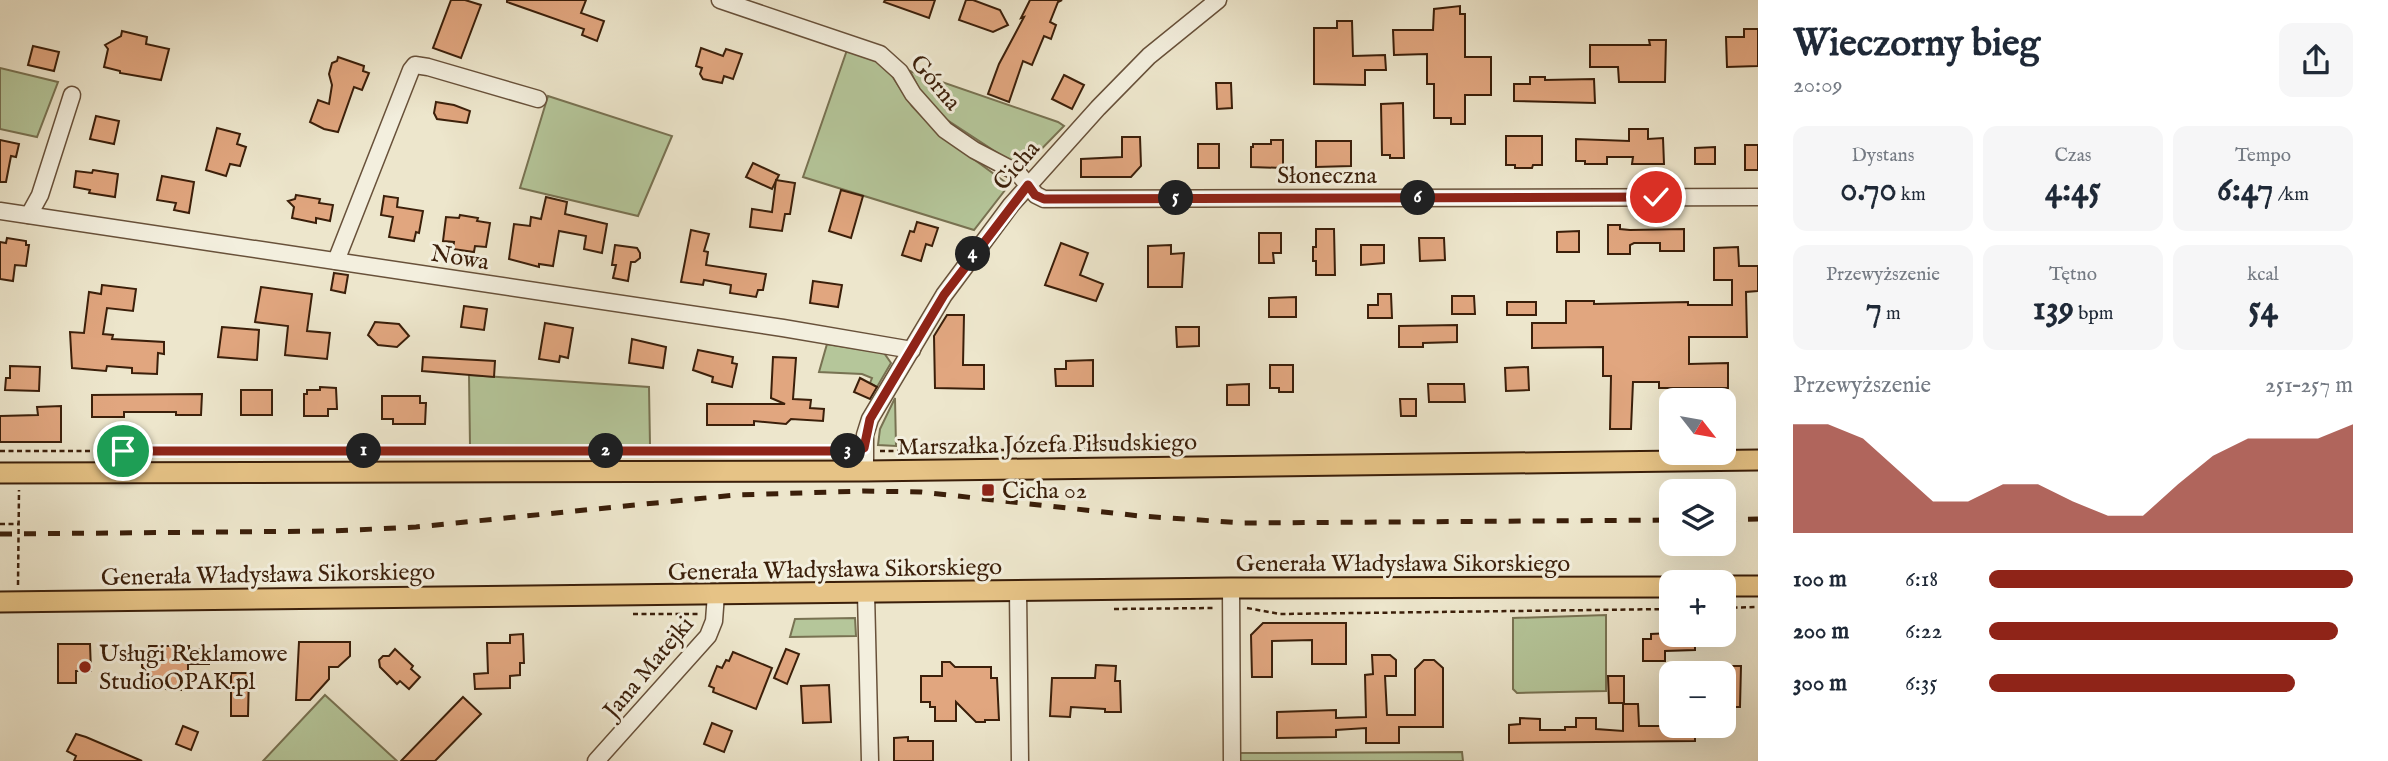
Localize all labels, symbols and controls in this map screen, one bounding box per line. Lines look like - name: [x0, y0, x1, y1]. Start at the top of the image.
- text: Wieczorny bieg: [1793, 21, 2040, 69]
- button: share: [2279, 23, 2353, 97]
- street label: Górna: [902, 49, 968, 118]
- text: 20:09: [1793, 71, 1843, 100]
- street label: Cicha: [987, 134, 1048, 198]
- text: Dystans: [1852, 144, 1914, 168]
- text: Czas: [2054, 144, 2092, 168]
- text: Tempo: [2235, 144, 2291, 168]
- street label: Słoneczna: [1277, 161, 1378, 192]
- pin: [1626, 167, 1686, 227]
- text: 0.70: [1840, 168, 1897, 213]
- text: 4:45: [2045, 168, 2101, 213]
- text: 6:47: [2217, 168, 2273, 213]
- icon: check: [1637, 178, 1675, 216]
- pin: 5: [1158, 180, 1194, 216]
- pin: 6: [1400, 180, 1436, 216]
- text: km: [1897, 183, 1926, 207]
- text: /km: [2273, 183, 2309, 207]
- text: 5: [1172, 185, 1179, 209]
- text: 6: [1413, 185, 1422, 209]
- pin: 4: [956, 236, 990, 272]
- street label: Nowa: [428, 239, 492, 278]
- text: 4: [968, 241, 977, 265]
- text: Przewyższenie: [1826, 263, 1940, 287]
- text: Tętno: [2049, 263, 2097, 287]
- text: kcal: [2247, 263, 2279, 287]
- text: 7: [1865, 287, 1882, 332]
- text: 139: [2033, 287, 2074, 332]
- text: 54: [2248, 287, 2278, 332]
- text: m: [1882, 302, 1901, 326]
- text: bpm: [2074, 302, 2113, 326]
- text: Przewyższenie: [1793, 371, 1931, 400]
- text: 251–257 m: [2265, 371, 2353, 400]
- north arrow: [1659, 388, 1736, 466]
- map controls: [1659, 388, 1736, 738]
- pin: [93, 421, 153, 481]
- street label: Marszałka Józefa Piłsudskiego: [897, 427, 1197, 464]
- icon: arrive: [104, 432, 142, 470]
- pin: 1: [346, 434, 382, 468]
- pin: 2: [588, 434, 624, 468]
- pin: 3: [830, 434, 866, 468]
- text: 1: [360, 438, 367, 462]
- text: 2: [601, 438, 610, 462]
- text: 3: [844, 438, 851, 462]
- place label: Cicha 02: [1002, 476, 1087, 507]
- button: layers: [1659, 479, 1736, 556]
- marker: Cicha 02: [980, 482, 996, 498]
- street label: Generała Władysława Sikorskiego: [1236, 549, 1570, 580]
- street label: Generała Władysława Sikorskiego: [668, 552, 1002, 589]
- street label: Generała Władysława Sikorskiego: [101, 557, 435, 594]
- text: 100 m: [1793, 565, 1847, 594]
- text: 6:18: [1905, 565, 1938, 594]
- button: +: [1659, 570, 1736, 647]
- street label: Jana Matejki: [595, 610, 701, 728]
- text: 200 m: [1793, 617, 1849, 646]
- text: 6:22: [1905, 617, 1942, 646]
- place label: Usługi Reklamowe StudioOPAK.pl: [99, 639, 288, 698]
- marker: Usługi Reklamowe StudioOPAK.pl: [77, 659, 93, 675]
- button: −: [1659, 661, 1736, 738]
- text: 300 m: [1793, 669, 1847, 698]
- text: 6:35: [1905, 669, 1938, 698]

